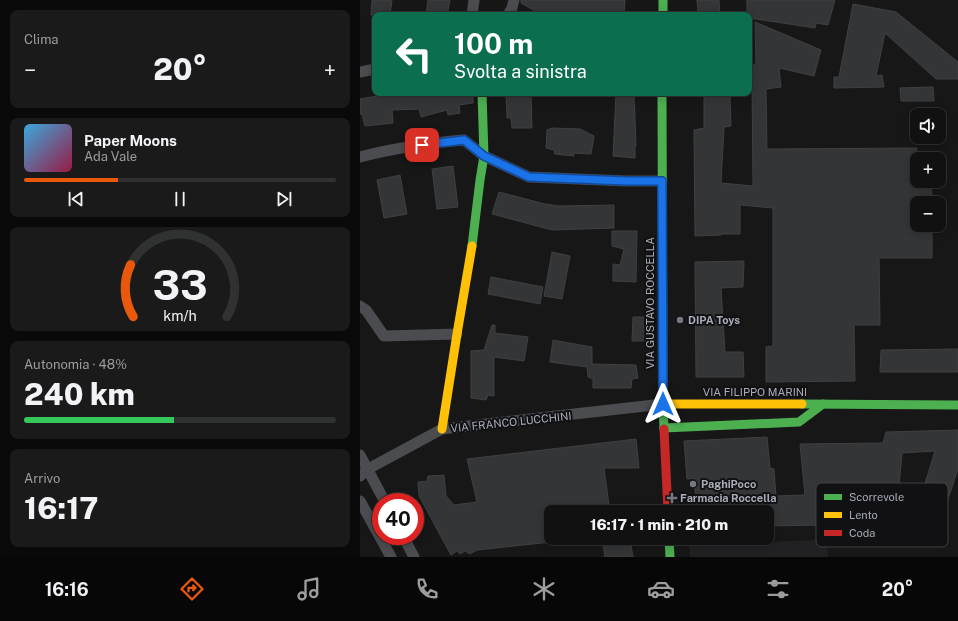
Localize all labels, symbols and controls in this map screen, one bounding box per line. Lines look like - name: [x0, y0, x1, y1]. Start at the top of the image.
- text: 100 m: [454, 27, 533, 60]
- icon: left: [388, 28, 440, 80]
- text: Clima: [24, 32, 59, 47]
- text: 20°: [153, 51, 207, 87]
- text: −: [24, 57, 36, 83]
- text: +: [324, 57, 336, 83]
- text: Svolta a sinistra: [454, 61, 587, 82]
- map controls: [910, 108, 946, 232]
- button: sound: [910, 108, 946, 144]
- pin: [405, 128, 439, 162]
- text: Paper Moons: [84, 132, 177, 149]
- icon: arrive: [411, 134, 433, 156]
- text: Ada Vale: [84, 149, 137, 164]
- button: +: [910, 152, 946, 188]
- icon: previous: [65, 188, 87, 210]
- icon: pause: [169, 188, 191, 210]
- icon: next: [273, 188, 295, 210]
- button: −: [910, 196, 946, 232]
- street label: VIA GUSTAVO ROCCELLA: [644, 237, 656, 369]
- text: 33: [152, 259, 208, 308]
- text: km/h: [163, 306, 197, 323]
- place label: DIPA Toys: [688, 314, 740, 326]
- marker: DIPA Toys: [675, 315, 685, 325]
- text: Autonomia · 48%: [24, 357, 127, 372]
- text: 240 km: [24, 376, 135, 412]
- position arrow: [642, 383, 684, 425]
- street label: VIA FILIPPO MARINI: [703, 386, 807, 398]
- street label: VIA FRANCO LUCCHINI: [450, 410, 572, 434]
- text: Arrivo: [24, 471, 60, 486]
- place label: PaghiPoco: [701, 478, 756, 490]
- marker: PaghiPoco: [688, 479, 698, 489]
- legend: [816, 483, 948, 547]
- text: 16:17: [24, 490, 98, 526]
- text: Scorrevole: [849, 491, 904, 503]
- place label: Farmacia Roccella: [680, 492, 776, 504]
- speed limit sign: 40: [372, 493, 424, 545]
- marker: Farmacia Roccella: [667, 493, 677, 503]
- text: Lento: [849, 509, 878, 521]
- text: 16:17 · 1 min · 210 m: [590, 516, 728, 533]
- text: Coda: [849, 527, 875, 539]
- icon: directions: [178, 575, 206, 603]
- icon: music: [295, 575, 323, 603]
- icon: phone: [413, 575, 441, 603]
- icon: climate: [530, 575, 558, 603]
- icon: car: [647, 575, 675, 603]
- icon: filters: [764, 575, 792, 603]
- text: 16:16: [45, 579, 89, 600]
- text: 20°: [882, 579, 913, 600]

